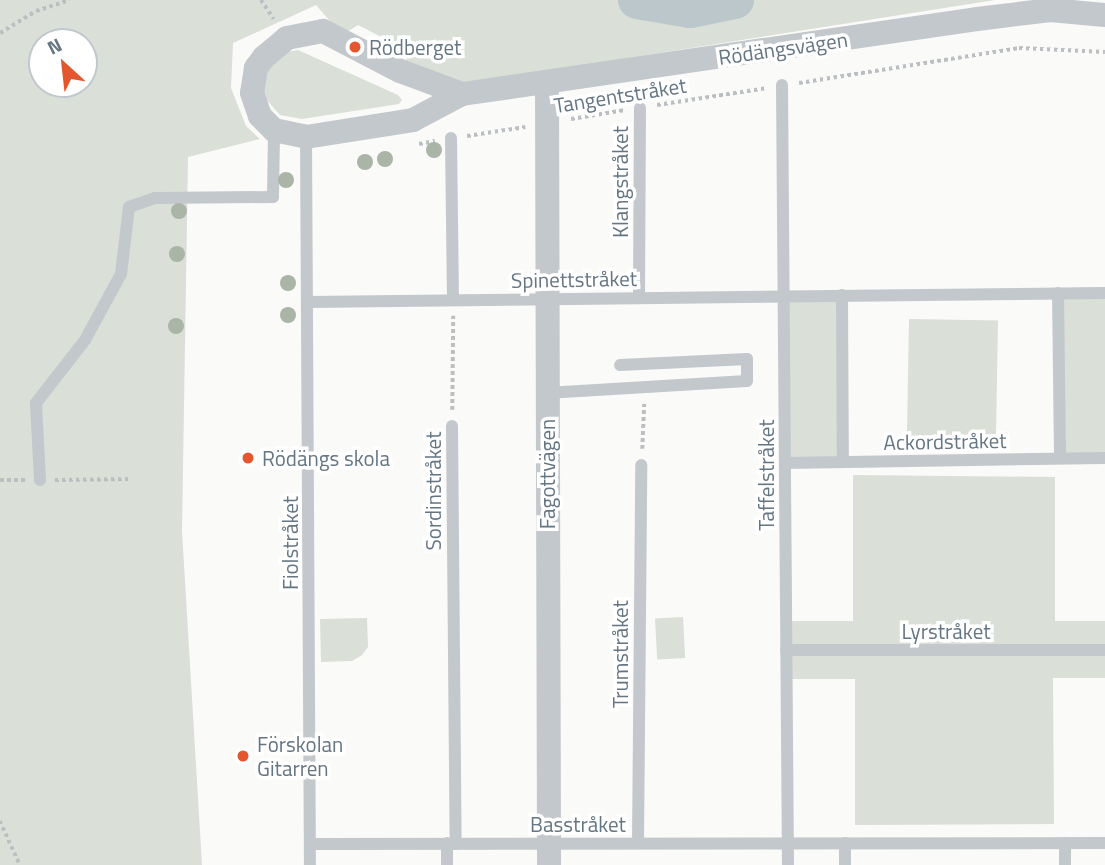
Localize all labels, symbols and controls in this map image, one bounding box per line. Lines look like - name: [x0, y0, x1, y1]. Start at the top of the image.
- street label: Rödängsvägen: [717, 26, 849, 70]
- north arrow: [28, 28, 98, 98]
- text: N: [42, 30, 67, 62]
- place label: Rödberget: [369, 34, 461, 60]
- marker: Rödberget: [347, 39, 363, 55]
- street label: Tangentstråket: [552, 72, 688, 118]
- street label: Klangstråket: [607, 126, 633, 238]
- street label: Spinettstråket: [511, 265, 637, 293]
- street label: Fagottvägen: [534, 419, 560, 529]
- street label: Taffelstråket: [753, 419, 779, 531]
- street label: Ackordstråket: [883, 427, 1007, 455]
- street label: Sordinstråket: [420, 431, 446, 551]
- place label: Rödängs skola: [262, 445, 390, 471]
- marker: Rödängs skola: [240, 450, 256, 466]
- street label: Fiolstråket: [277, 496, 303, 590]
- street label: Trumstråket: [607, 600, 633, 708]
- street label: Lyrstråket: [901, 618, 991, 644]
- place label: Förskolan Gitarren: [257, 731, 343, 781]
- marker: Förskolan Gitarren: [235, 748, 251, 764]
- street label: Basstråket: [530, 811, 626, 837]

